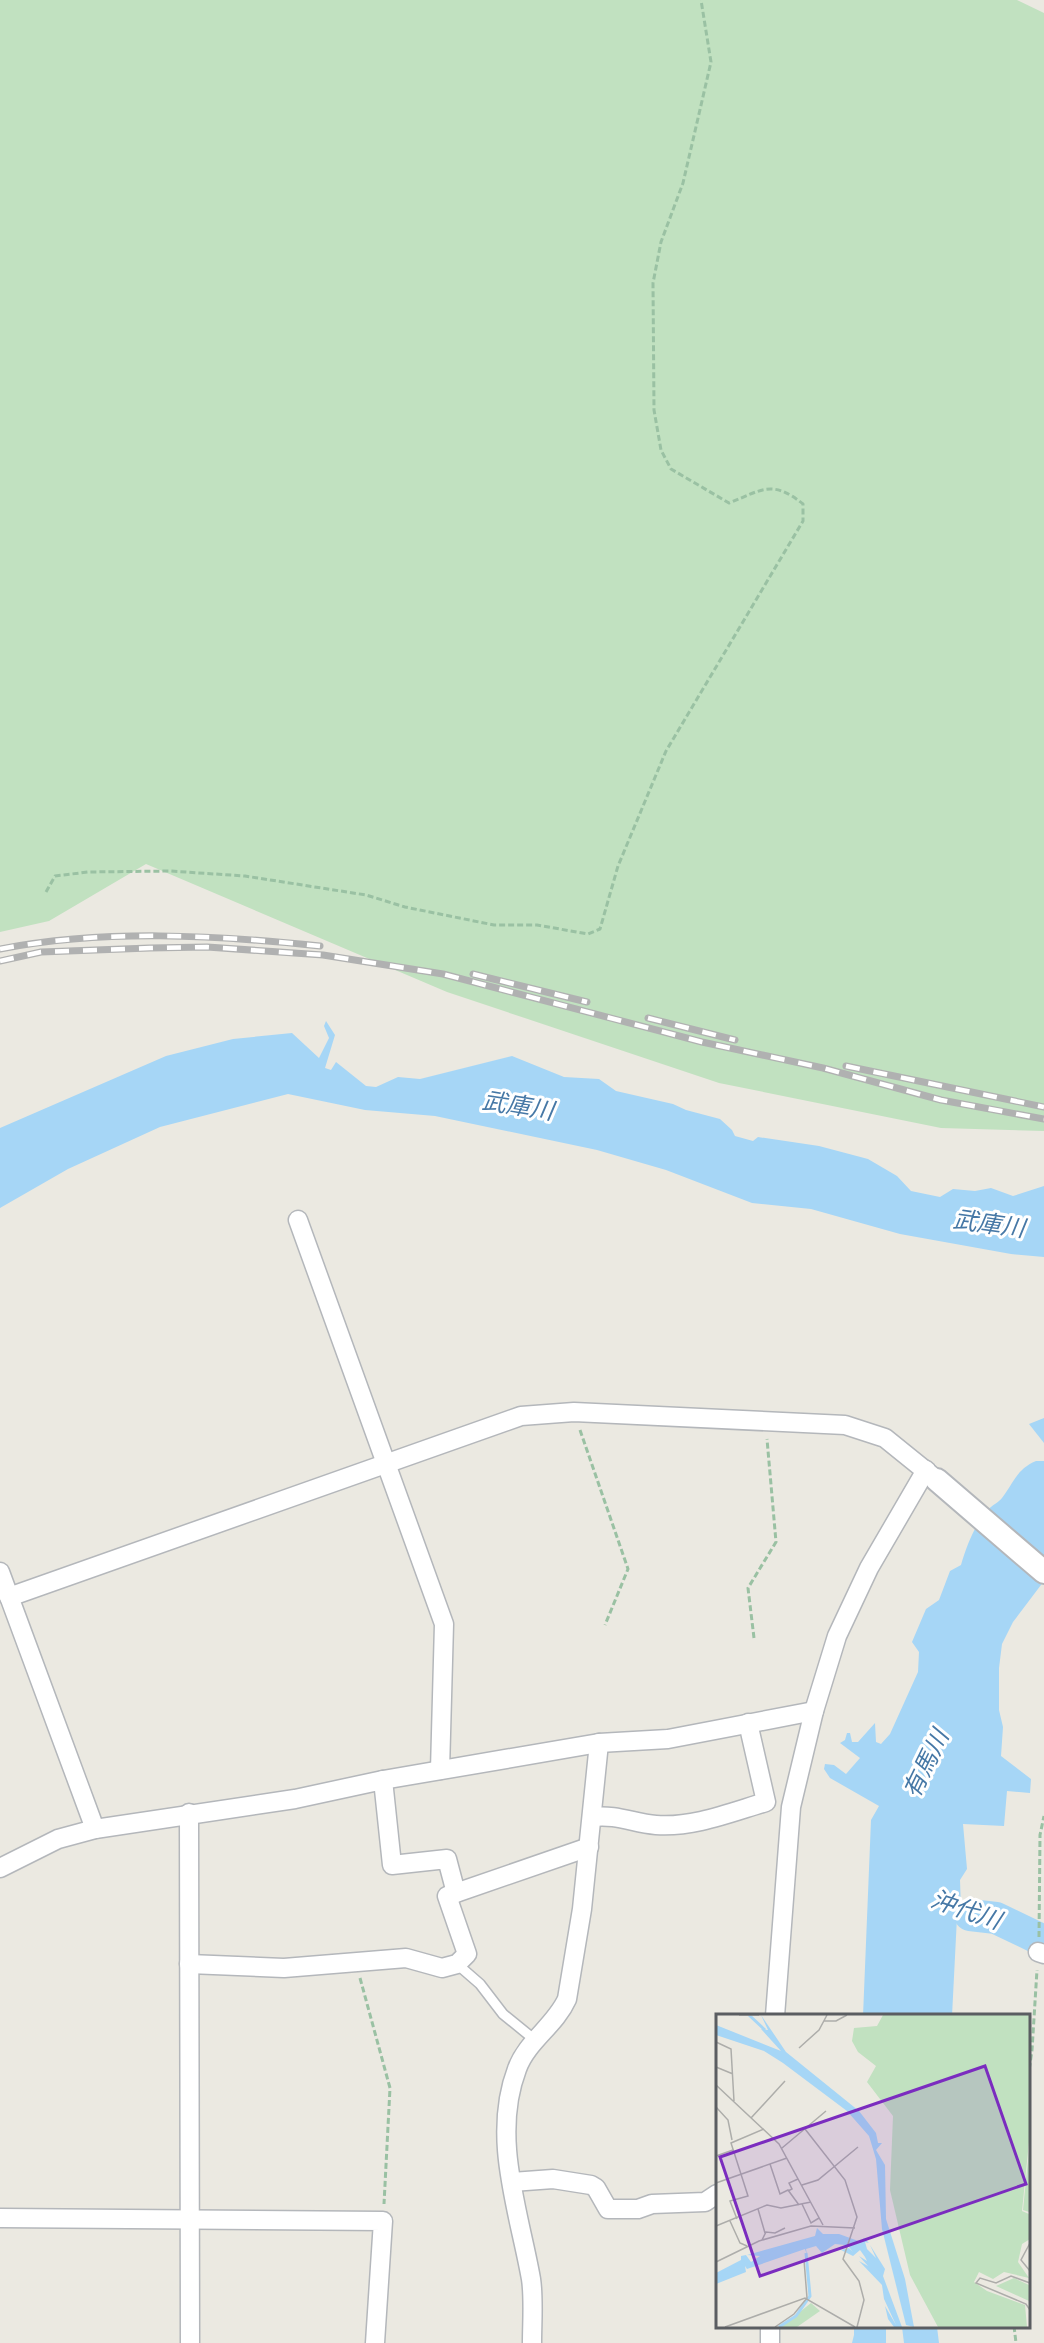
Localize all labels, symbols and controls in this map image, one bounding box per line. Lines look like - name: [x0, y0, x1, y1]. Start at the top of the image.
- water label: 武庫川: [480, 1087, 559, 1126]
- water label: 武庫川: [951, 1205, 1030, 1243]
- water label: 有馬川: [898, 1723, 956, 1802]
- water label: 沖代川: [927, 1885, 1007, 1936]
- inset map: [716, 2014, 1029, 2328]

